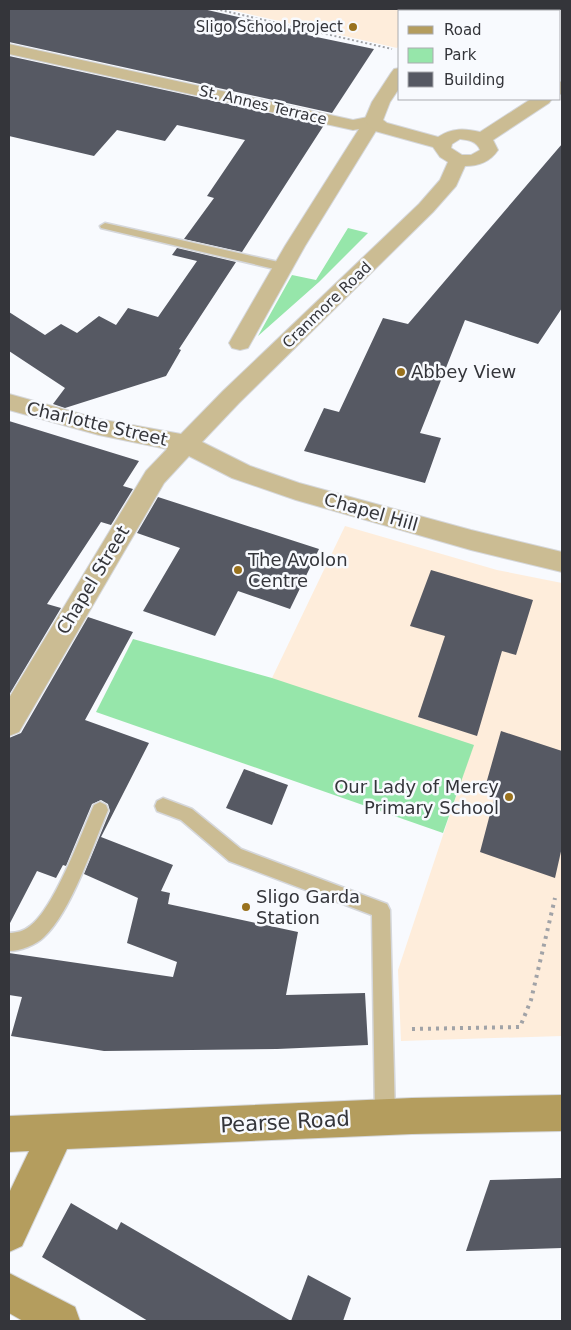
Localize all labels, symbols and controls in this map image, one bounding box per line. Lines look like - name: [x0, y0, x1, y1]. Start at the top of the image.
- legend: [398, 10, 561, 100]
- place label: Sligo School Project: [196, 18, 343, 36]
- marker: Sligo School Project: [347, 21, 359, 33]
- text: Road: [444, 21, 482, 39]
- text: Park: [444, 46, 477, 64]
- text: Building: [444, 71, 505, 89]
- street label: St. Annes Terrace: [197, 82, 329, 128]
- street label: Cranmore Road: [279, 258, 375, 352]
- place label: Abbey View: [411, 361, 516, 382]
- marker: Abbey View: [395, 366, 407, 378]
- street label: Charlotte Street: [25, 397, 170, 450]
- street label: Chapel Hill: [322, 488, 421, 535]
- street label: Chapel Street: [52, 522, 133, 638]
- place label: The Avolon Centre: [247, 549, 348, 591]
- marker: The Avolon Centre: [232, 564, 244, 576]
- place label: Our Lady of Mercy Primary School: [334, 776, 499, 818]
- marker: Our Lady of Mercy Primary School: [503, 791, 515, 803]
- place label: Sligo Garda Station: [256, 886, 360, 928]
- marker: Sligo Garda Station: [240, 901, 252, 913]
- street label: Pearse Road: [220, 1107, 350, 1137]

